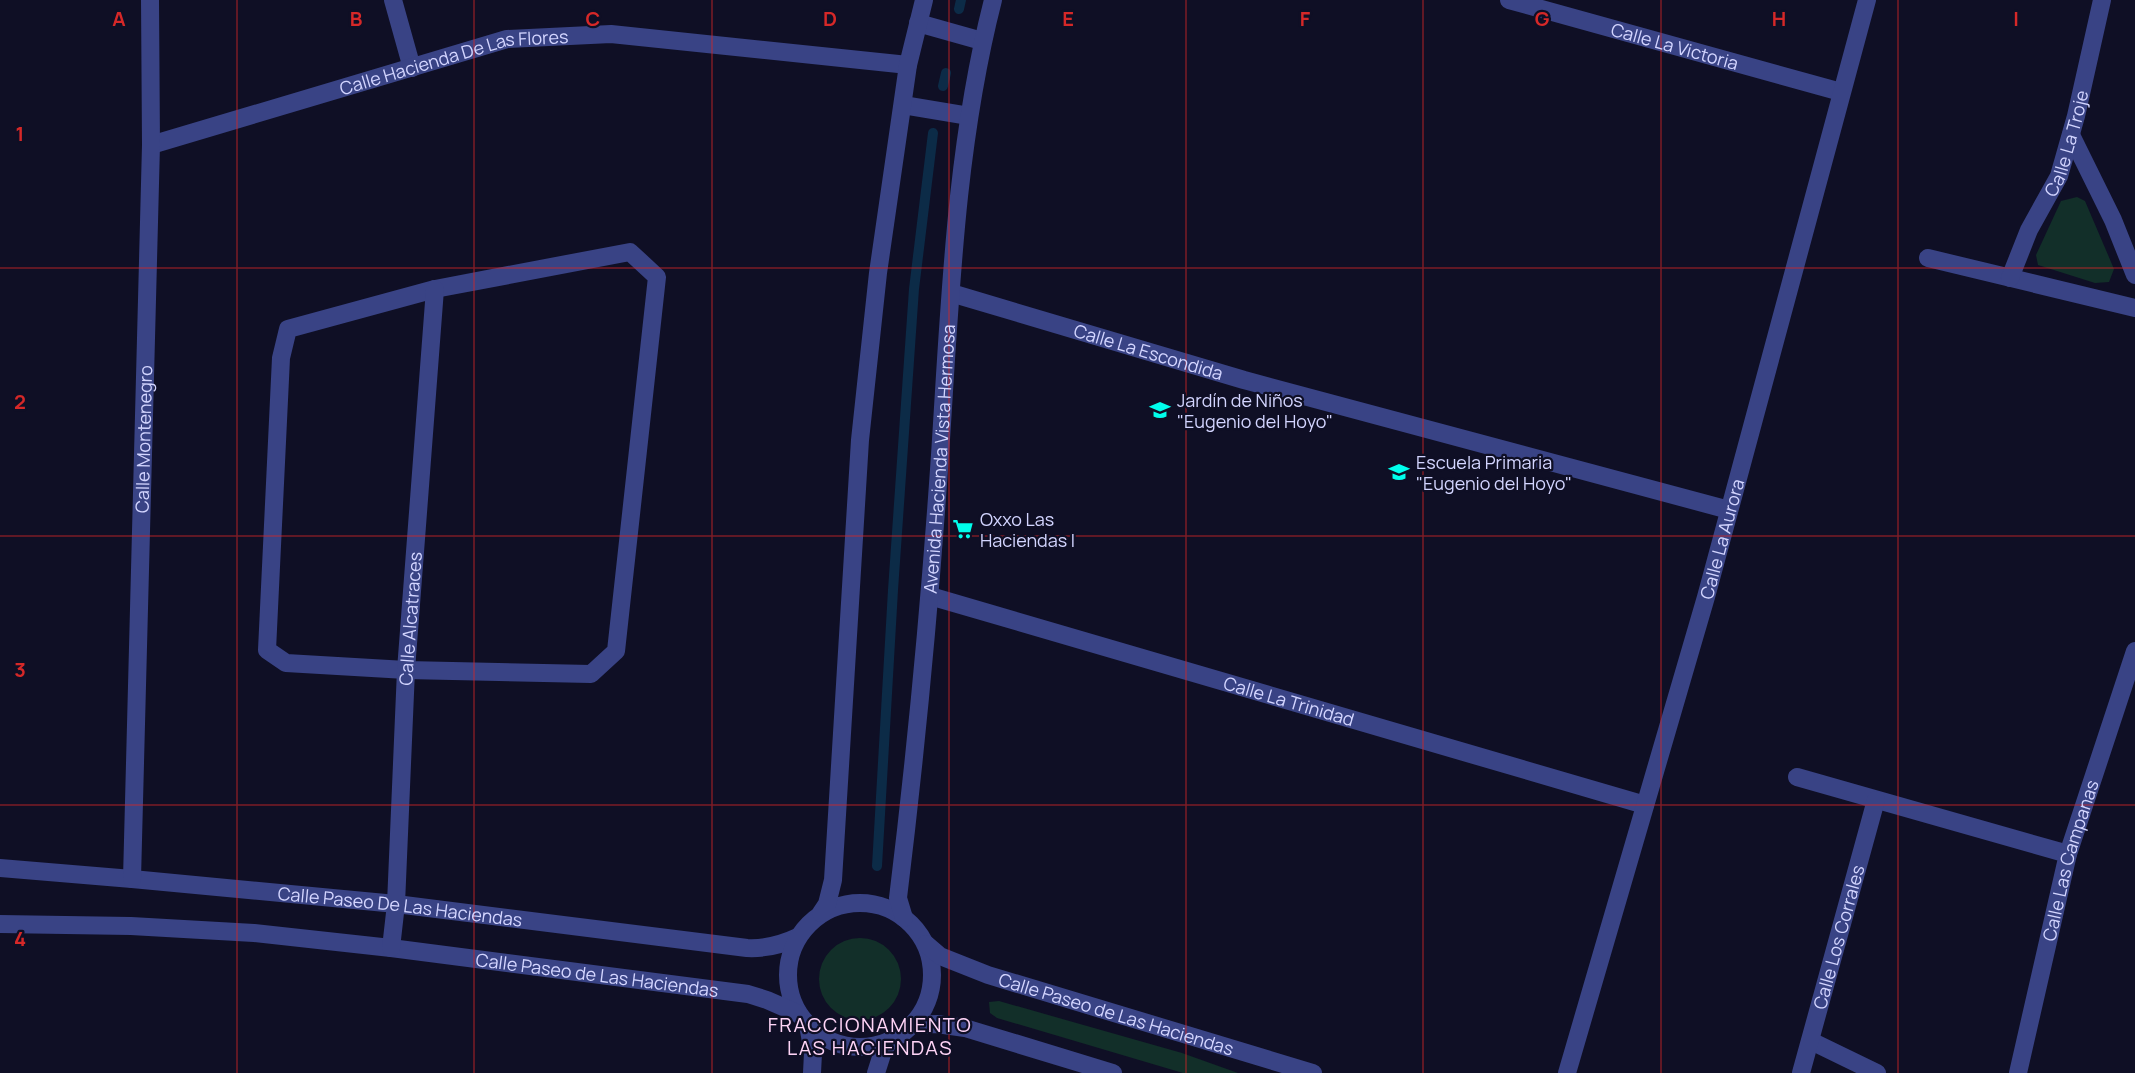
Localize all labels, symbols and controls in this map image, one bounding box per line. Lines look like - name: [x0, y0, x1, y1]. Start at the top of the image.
- text: A: [112, 5, 126, 32]
- text: B: [350, 5, 363, 32]
- text: C: [586, 5, 600, 32]
- text: D: [823, 5, 837, 32]
- text: E: [1062, 5, 1074, 32]
- text: F: [1300, 5, 1311, 32]
- text: G: [1535, 5, 1550, 32]
- text: H: [1772, 5, 1786, 32]
- text: I: [2013, 5, 2019, 32]
- street label: Calle La Victoria: [1608, 17, 1741, 75]
- street label: Calle Hacienda De Las Flores: [337, 24, 569, 100]
- street label: Calle La Troje: [2038, 88, 2093, 201]
- text: 1: [16, 120, 24, 147]
- street label: Calle La Escondida: [1071, 318, 1226, 385]
- street label: Avenida Hacienda Vista Hermosa: [918, 323, 960, 594]
- street label: Calle Montenegro: [129, 365, 157, 513]
- text: 2: [14, 388, 26, 415]
- place label: Jardín de Niños "Eugenio del Hoyo": [1177, 388, 1333, 433]
- school or university icon: Jardín de Niños "Eugenio del Hoyo": [1148, 398, 1172, 422]
- place label: Escuela Primaria "Eugenio del Hoyo": [1416, 450, 1572, 495]
- school or university icon: Escuela Primaria "Eugenio del Hoyo": [1387, 460, 1411, 484]
- street label: Calle La Aurora: [1694, 476, 1749, 602]
- place label: Oxxo Las Haciendas I: [980, 507, 1075, 552]
- supermarket icon: Oxxo Las Haciendas I: [951, 517, 975, 541]
- street label: Calle Alcatraces: [393, 551, 427, 686]
- text: 3: [14, 656, 26, 683]
- street label: Calle La Trinidad: [1221, 670, 1357, 731]
- street label: Calle Las Campanas: [2036, 776, 2104, 943]
- street label: Calle Los Corrales: [1807, 862, 1870, 1012]
- street label: Calle Paseo De Las Haciendas: [277, 881, 524, 932]
- text: 4: [14, 925, 26, 952]
- street label: Calle Paseo de Las Haciendas: [474, 947, 720, 1002]
- street label: Calle Paseo de Las Haciendas: [996, 967, 1237, 1060]
- district label: FRACCIONAMIENTO LAS HACIENDAS: [768, 1011, 972, 1061]

